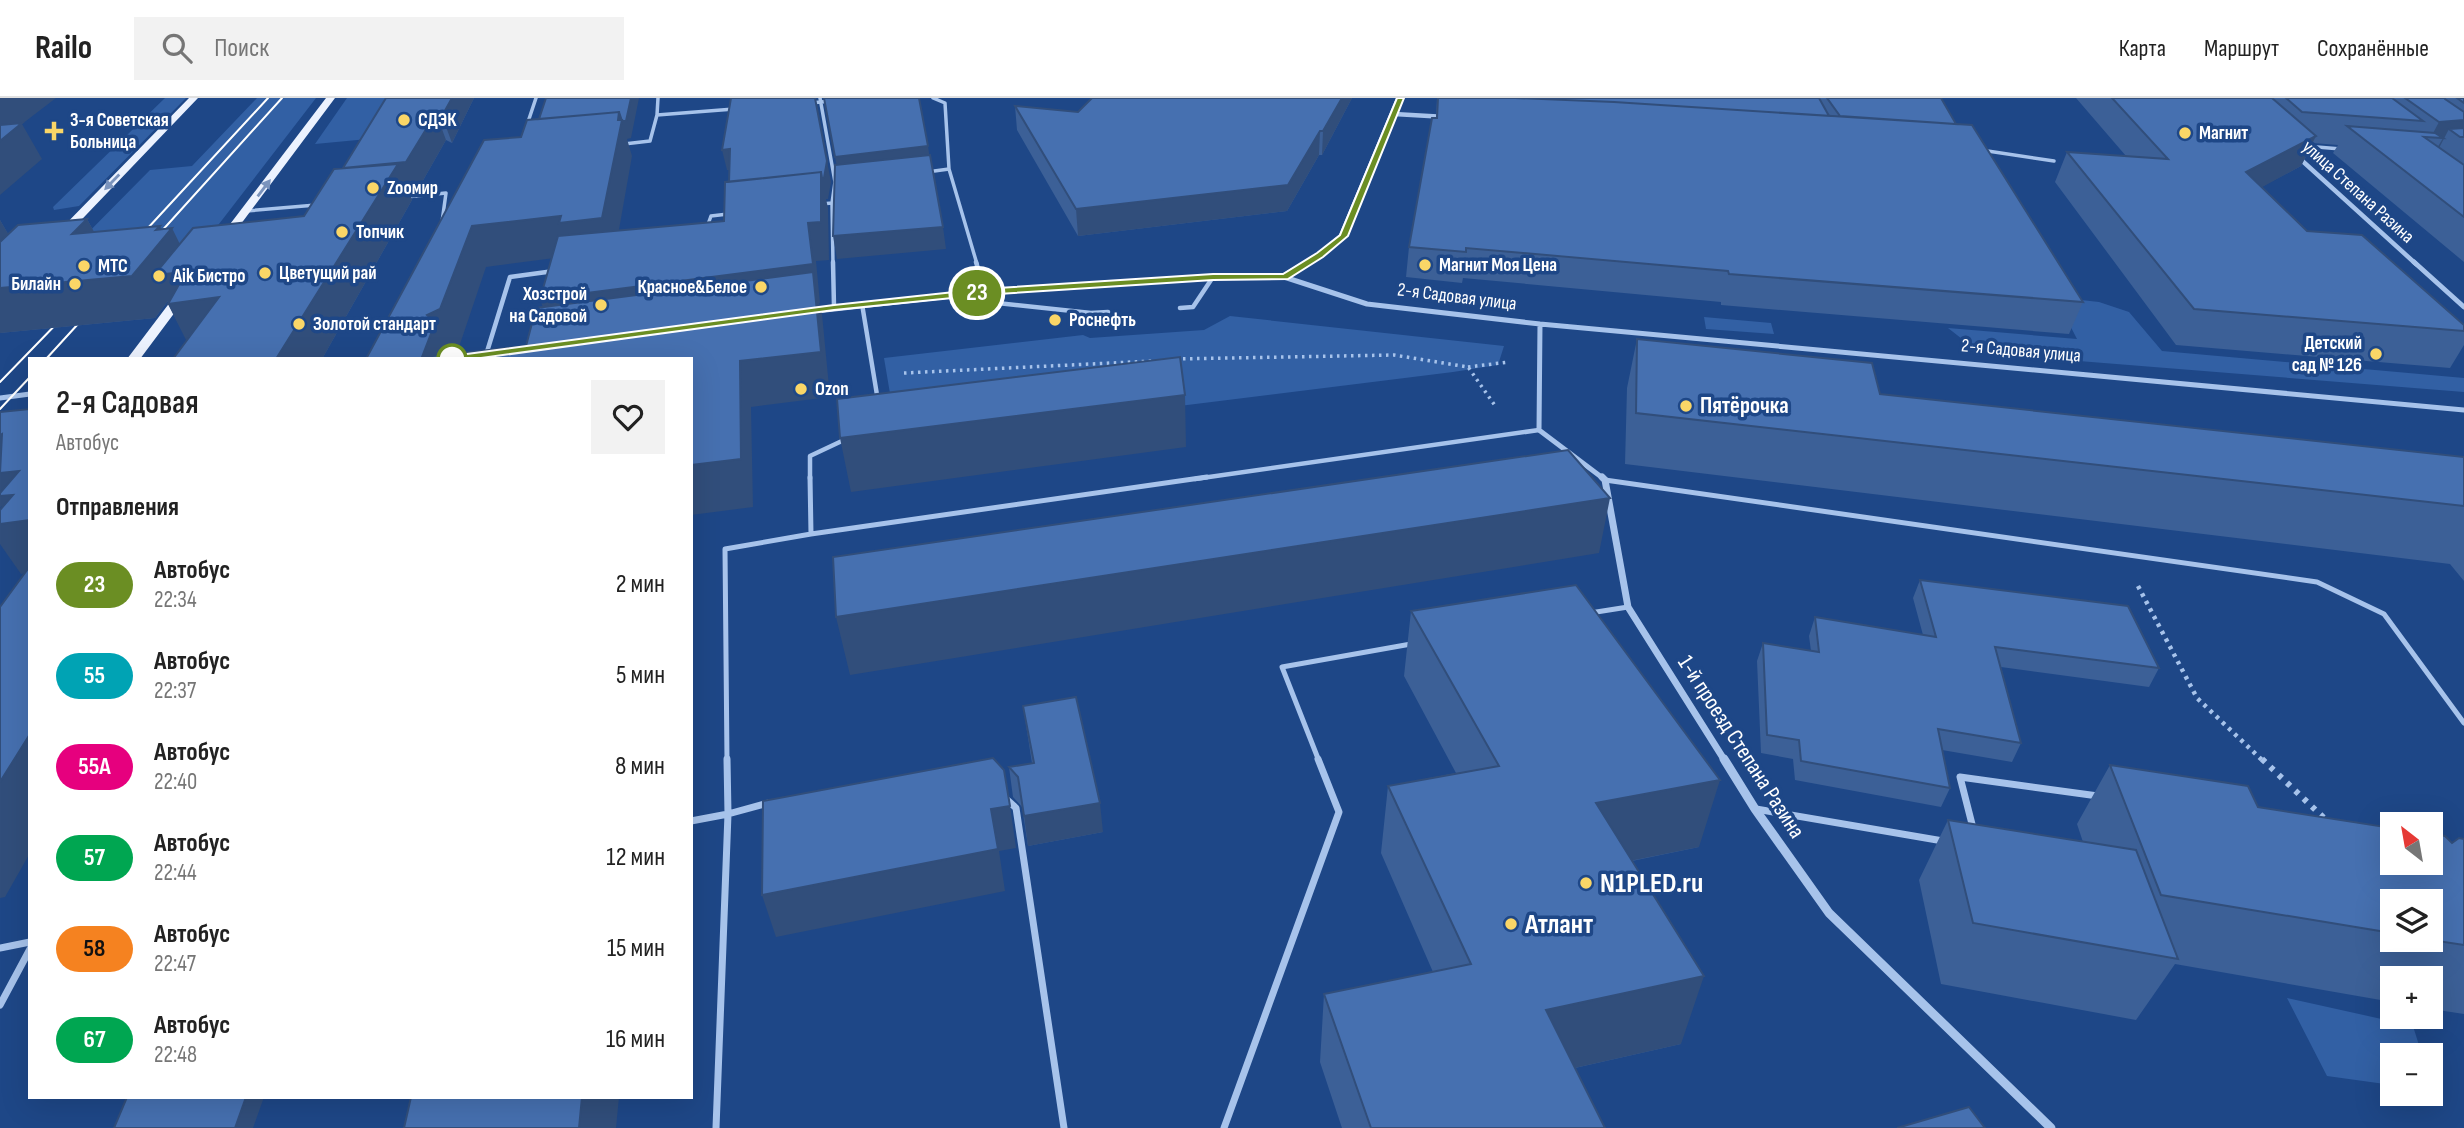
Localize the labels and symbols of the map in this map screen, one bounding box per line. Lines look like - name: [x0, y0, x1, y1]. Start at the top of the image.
- place label: 3-я Советская Больница: [70, 109, 169, 154]
- place label: СДЭК: [418, 109, 457, 132]
- marker: СДЭК: [396, 112, 412, 128]
- marker: 3-я Советская Больница: [44, 121, 64, 141]
- place label: Магнит: [2199, 122, 2248, 145]
- marker: Магнит: [2177, 125, 2193, 141]
- street label: улица Степана Разина: [2297, 136, 2419, 248]
- one-way arrow: [105, 173, 121, 190]
- place label: Zooмир: [387, 177, 438, 200]
- one-way arrow: [256, 179, 271, 197]
- marker: Zooмир: [365, 180, 381, 196]
- place label: Топчик: [356, 221, 404, 244]
- marker: Топчик: [334, 224, 350, 240]
- place label: Магнит Моя Цена: [1439, 254, 1557, 277]
- place label: МТС: [98, 255, 128, 278]
- marker: Магнит Моя Цена: [1417, 257, 1433, 273]
- marker: МТС: [76, 258, 92, 274]
- place label: Цветущий рай: [279, 262, 377, 285]
- place label: Aik Бистро: [172, 265, 246, 288]
- marker: Цветущий рай: [257, 265, 273, 281]
- marker: Aik Бистро: [151, 268, 167, 284]
- line badge: 23: [946, 270, 1009, 316]
- place label: Билайн: [11, 273, 61, 296]
- marker: Билайн: [67, 276, 83, 292]
- place label: Красное&Белое: [637, 276, 747, 299]
- street label: 2-я Садовая улица: [1396, 278, 1518, 316]
- marker: Красное&Белое: [753, 279, 769, 295]
- place label: Хозстрой на Садовой: [509, 283, 587, 328]
- marker: Хозстрой на Садовой: [593, 297, 609, 313]
- place label: Роснефть: [1069, 309, 1136, 332]
- marker: Роснефть: [1047, 312, 1063, 328]
- place label: Золотой стандарт: [313, 313, 436, 336]
- marker: Золотой стандарт: [291, 316, 307, 332]
- place label: Детский сад № 126: [2292, 332, 2362, 377]
- street label: 2-я Садовая улица: [1960, 334, 2082, 368]
- unlabelled marker: [437, 344, 467, 374]
- marker: Детский сад № 126: [2368, 346, 2384, 362]
- place label: Ozon: [815, 378, 849, 401]
- marker: Ozon: [793, 381, 809, 397]
- place label: Пятёрочка: [1700, 392, 1789, 420]
- marker: Пятёрочка: [1678, 398, 1694, 414]
- street label: 1-й проезд Степана Разина: [1671, 650, 1811, 844]
- north arrow: [2380, 812, 2443, 875]
- place label: N1PLED.ru: [1600, 867, 1703, 900]
- marker: N1PLED.ru: [1578, 875, 1594, 891]
- place label: Атлант: [1524, 908, 1593, 941]
- marker: Атлант: [1503, 916, 1519, 932]

